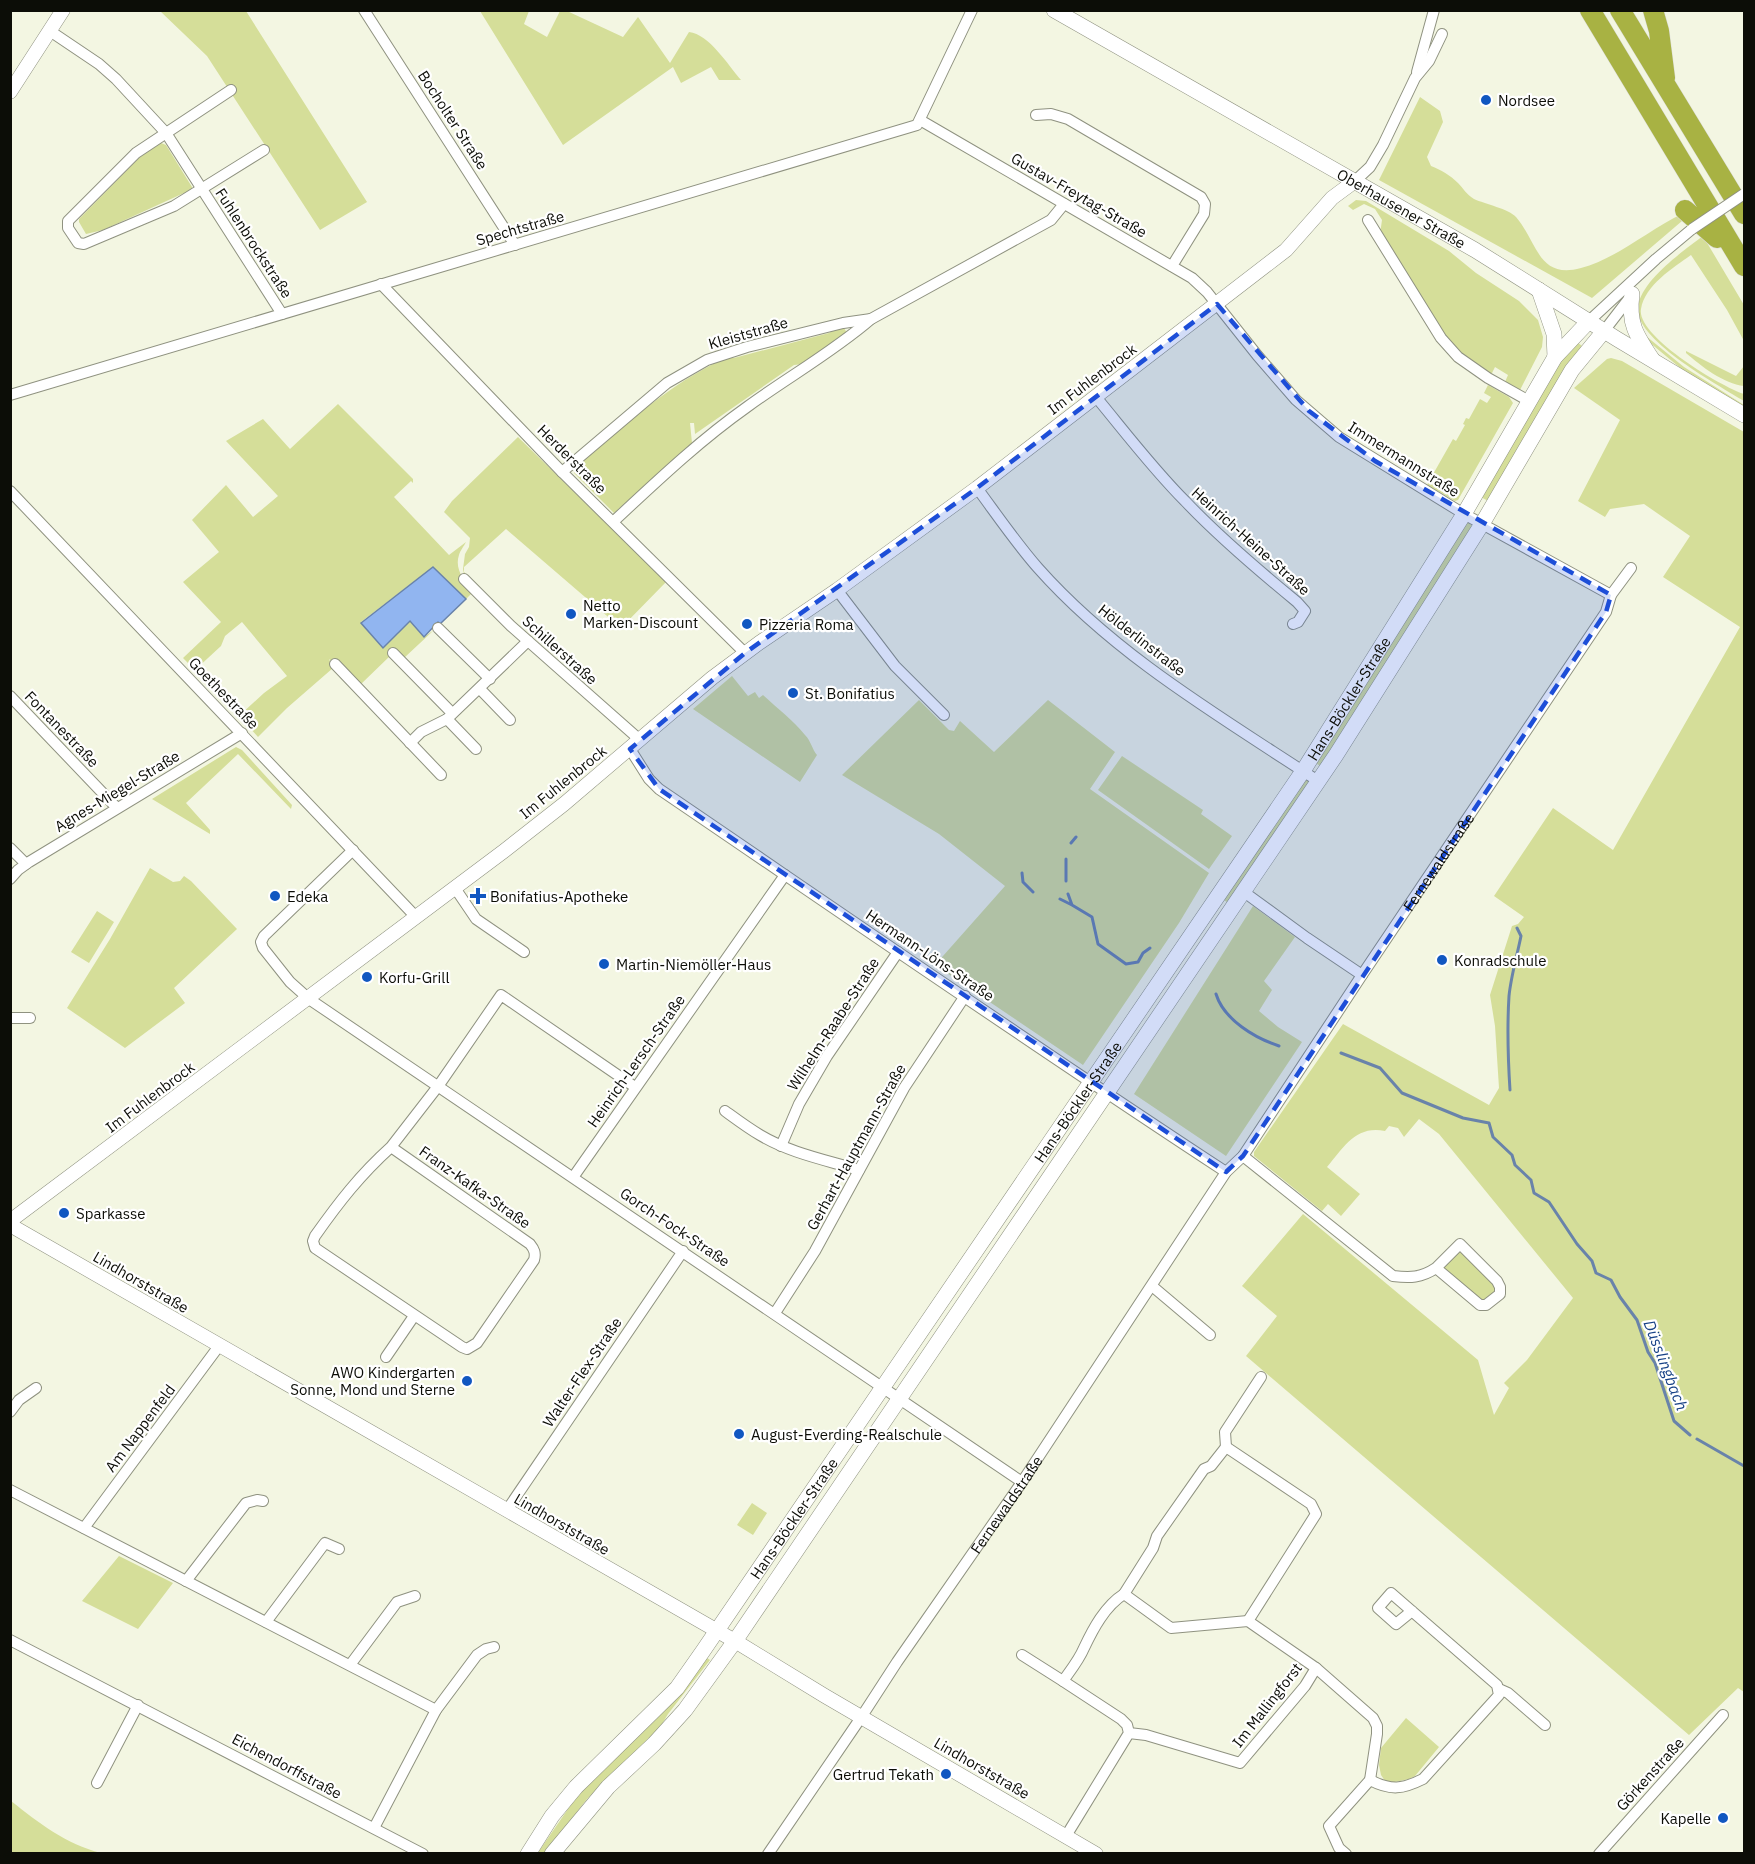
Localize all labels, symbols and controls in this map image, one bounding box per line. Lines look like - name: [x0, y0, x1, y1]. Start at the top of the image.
- street label: Bocholter Straße: [414, 67, 492, 173]
- place label: Nordsee: [1498, 91, 1555, 110]
- marker: Nordsee: [1479, 93, 1493, 107]
- street label: Gustav-Freytag-Straße: [1008, 148, 1150, 242]
- street label: Oberhausener Straße: [1334, 164, 1469, 252]
- street label: Fuhlenbrockstraße: [211, 184, 297, 302]
- street label: Spechtstraße: [474, 206, 566, 250]
- street label: Kleiststraße: [706, 313, 790, 353]
- street label: Im Fuhlenbrock: [1044, 339, 1140, 419]
- street label: Immermannstraße: [1345, 417, 1463, 501]
- street label: Herderstraße: [533, 420, 611, 498]
- street label: Heinrich-Heine-Straße: [1188, 483, 1314, 599]
- place label: Netto Marken-Discount: [583, 596, 698, 632]
- street label: Hölderlinstraße: [1095, 600, 1189, 680]
- marker: Netto Marken-Discount: [564, 607, 578, 621]
- street label: Schillerstraße: [519, 611, 601, 689]
- place label: Pizzeria Roma: [759, 615, 854, 634]
- marker: Pizzeria Roma: [740, 617, 754, 631]
- street label: Hans-Böckler-Straße: [1303, 633, 1394, 764]
- street label: Goethestraße: [185, 653, 263, 733]
- place label: St. Bonifatius: [805, 684, 895, 703]
- marker: St. Bonifatius: [786, 686, 800, 700]
- street label: Fontanestraße: [21, 687, 103, 771]
- street label: Im Fuhlenbrock: [516, 741, 610, 823]
- street label: Agnes-Miegel-Straße: [51, 746, 183, 836]
- street label: Fernewaldstraße: [1398, 809, 1478, 915]
- place label: Edeka: [287, 887, 328, 906]
- place label: Bonifatius-Apotheke: [490, 887, 628, 906]
- marker: Edeka: [268, 889, 282, 903]
- marker: Bonifatius-Apotheke: [471, 889, 485, 903]
- street label: Hermann-Löns-Straße: [862, 905, 998, 1005]
- place label: Konradschule: [1454, 951, 1546, 970]
- marker: Konradschule: [1435, 953, 1449, 967]
- street label: Wilhelm-Raabe-Straße: [783, 954, 883, 1094]
- place label: Martin-Niemöller-Haus: [616, 955, 771, 974]
- marker: Martin-Niemöller-Haus: [597, 957, 611, 971]
- place label: Korfu-Grill: [379, 968, 449, 987]
- marker: Korfu-Grill: [360, 970, 374, 984]
- street label: Heinrich-Lersch-Straße: [583, 991, 689, 1131]
- street label: Hans-Böckler-Straße: [1029, 1038, 1125, 1166]
- street label: Im Fuhlenbrock: [102, 1057, 198, 1137]
- street label: Gerhart-Hauptmann-Straße: [802, 1060, 910, 1234]
- street label: Franz-Kafka-Straße: [416, 1141, 534, 1233]
- street label: Gorch-Fock-Straße: [616, 1183, 734, 1271]
- place label: Sparkasse: [76, 1204, 146, 1223]
- marker: Sparkasse: [57, 1206, 71, 1220]
- street label: Lindhorststraße: [90, 1247, 192, 1317]
- street label: Walter-Flex-Straße: [538, 1313, 626, 1431]
- water label: Düsslingbach: [1640, 1317, 1692, 1413]
- place label: AWO Kindergarten Sonne, Mond und Sterne: [290, 1363, 455, 1399]
- marker: AWO Kindergarten Sonne, Mond und Sterne: [460, 1374, 474, 1388]
- street label: Am Nappenfeld: [101, 1380, 179, 1476]
- place label: August-Everding-Realschule: [751, 1425, 942, 1444]
- marker: August-Everding-Realschule: [732, 1427, 746, 1441]
- street label: Fernewaldstraße: [966, 1452, 1046, 1557]
- street label: Hans-Böckler-Straße: [746, 1454, 842, 1582]
- street label: Lindhorststraße: [511, 1489, 613, 1559]
- street label: Im Mallingforst: [1228, 1659, 1306, 1751]
- street label: Eichendorffstraße: [229, 1729, 345, 1803]
- street label: Lindhorststraße: [931, 1733, 1033, 1803]
- street label: Görkenstraße: [1612, 1733, 1688, 1815]
- place label: Gertrud Tekath: [833, 1765, 934, 1784]
- marker: Gertrud Tekath: [939, 1767, 953, 1781]
- place label: Kapelle: [1660, 1809, 1711, 1828]
- marker: Kapelle: [1716, 1811, 1730, 1825]

